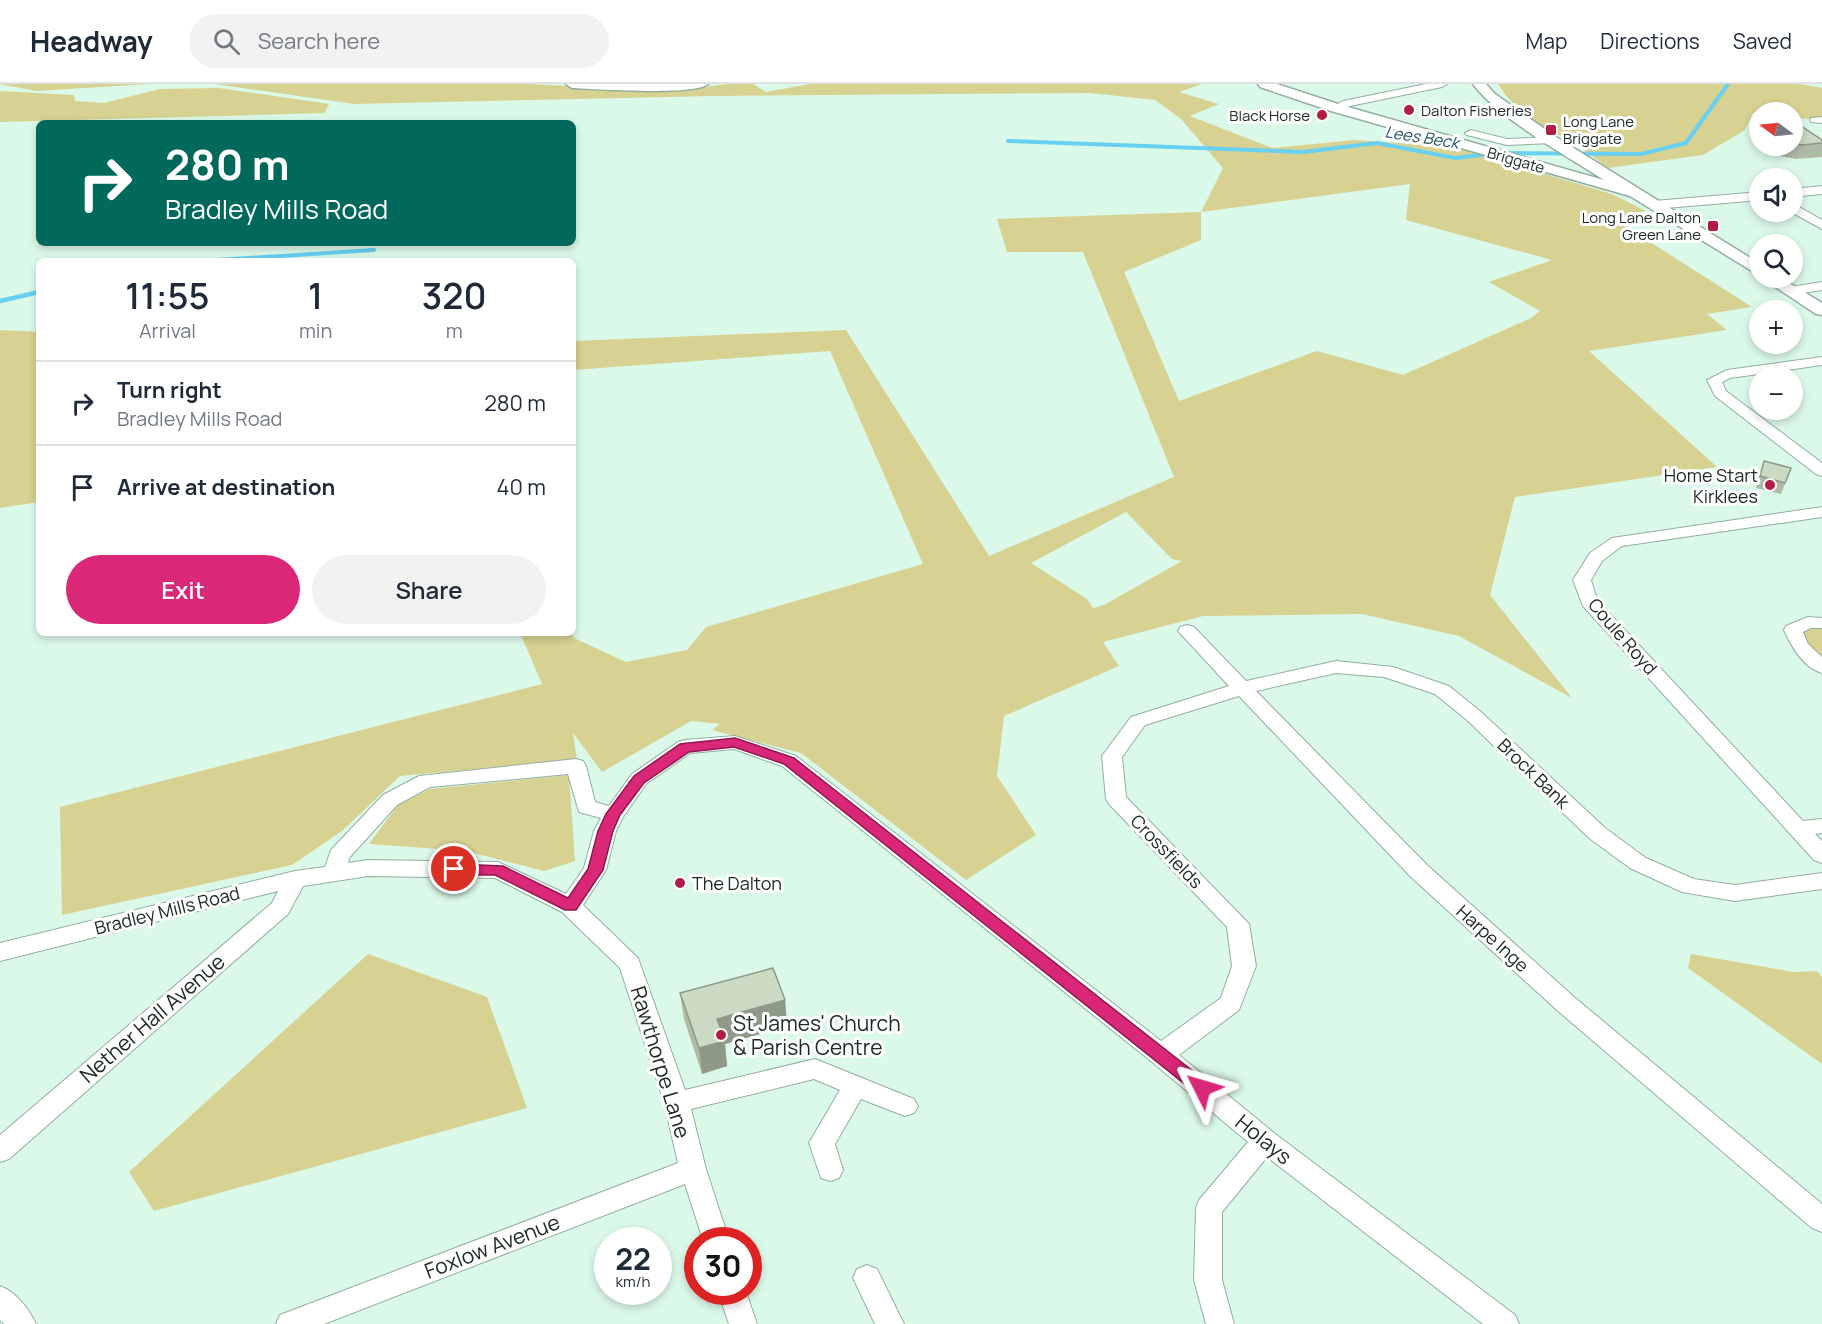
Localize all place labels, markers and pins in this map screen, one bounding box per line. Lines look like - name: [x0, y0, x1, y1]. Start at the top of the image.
- place label: Dalton Fisheries: [1421, 100, 1532, 121]
- marker: Dalton Fisheries: [1402, 103, 1416, 117]
- place label: Black Horse: [1229, 105, 1310, 126]
- marker: Black Horse: [1315, 108, 1329, 122]
- place label: Long Lane Briggate: [1563, 111, 1634, 149]
- marker: Long Lane Briggate: [1544, 123, 1558, 137]
- place label: Long Lane Dalton Green Lane: [1582, 207, 1701, 245]
- marker: Long Lane Dalton Green Lane: [1706, 219, 1720, 233]
- place label: Home Start Kirklees: [1664, 463, 1758, 508]
- marker: Home Start Kirklees: [1763, 478, 1777, 492]
- pin: [428, 843, 479, 894]
- place label: The Dalton: [692, 871, 782, 895]
- marker: The Dalton: [673, 876, 687, 890]
- place label: St James' Church & Parish Centre: [733, 1009, 901, 1061]
- marker: St James' Church & Parish Centre: [714, 1028, 728, 1042]

